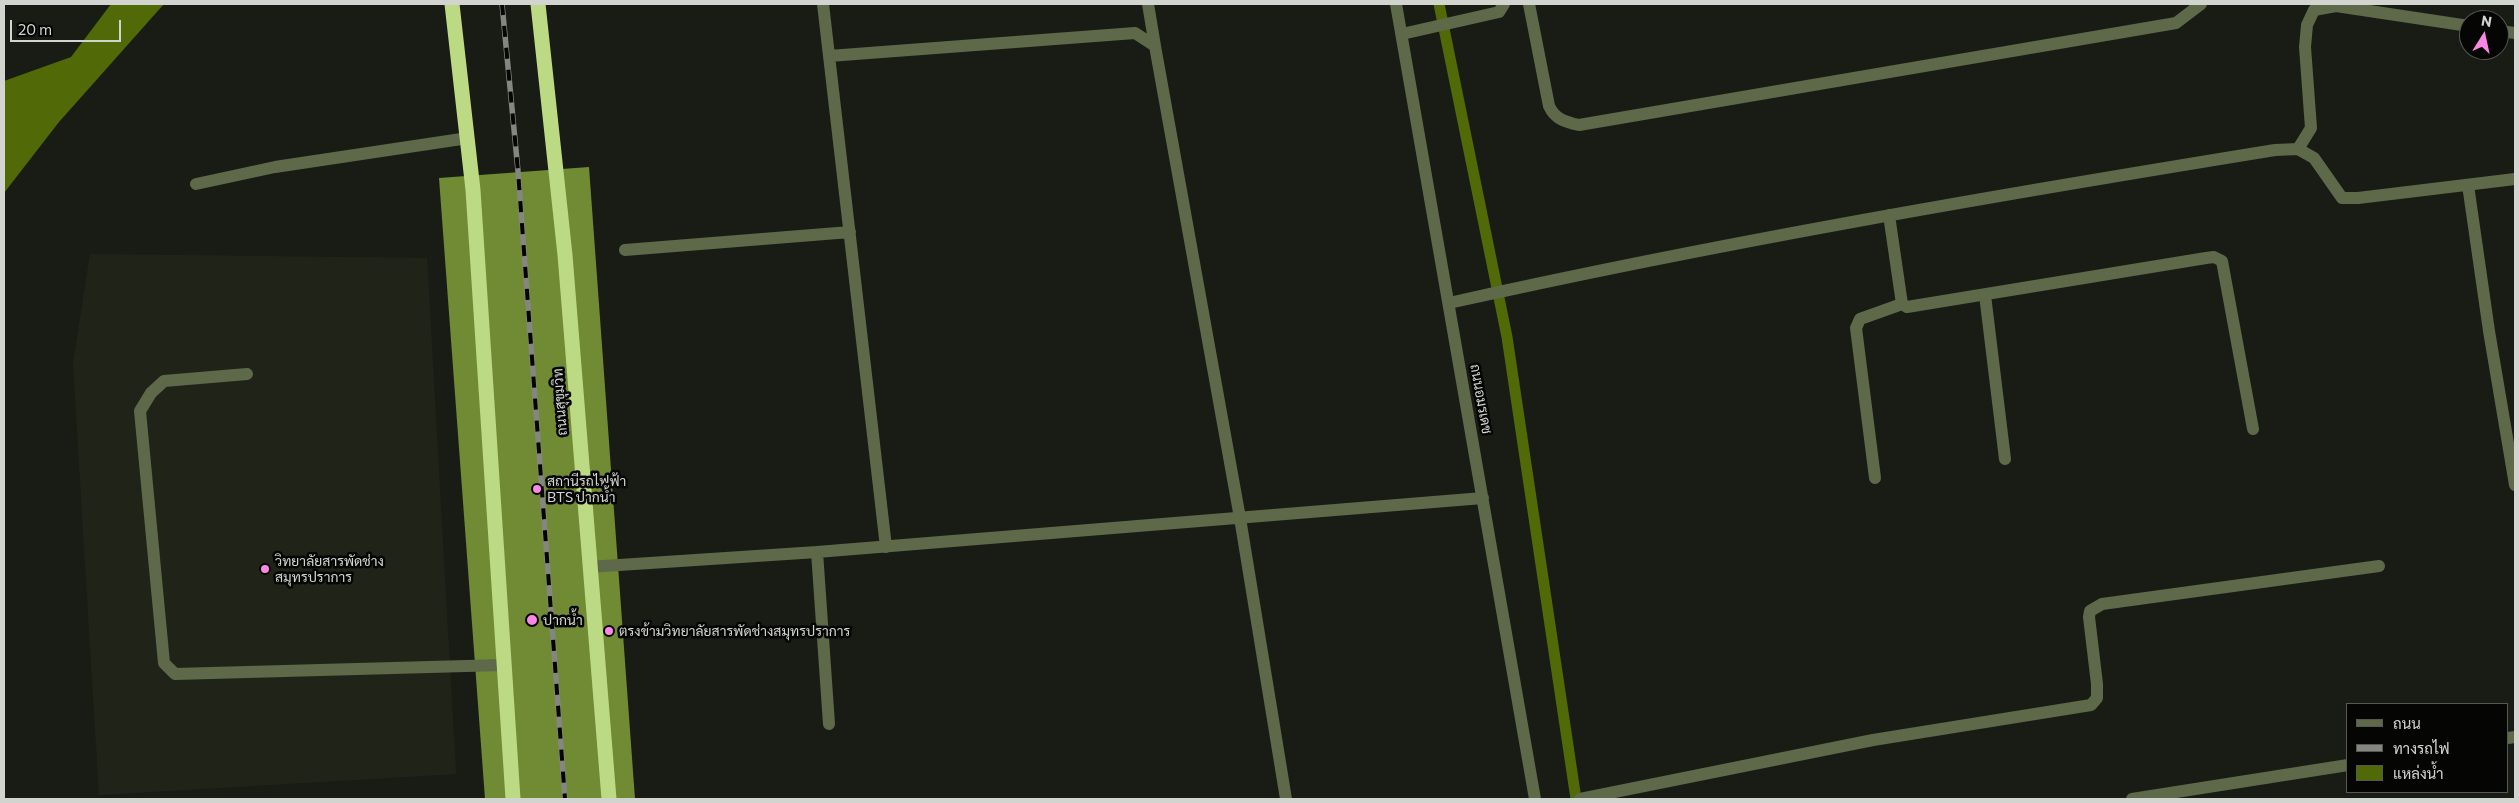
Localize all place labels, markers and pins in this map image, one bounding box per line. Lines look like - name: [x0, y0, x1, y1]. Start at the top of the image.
- place label: สถานีรถไฟฟ้า BTS ปากน้ำ: [547, 473, 626, 506]
- marker: สถานีรถไฟฟ้า BTS ปากน้ำ: [531, 483, 543, 495]
- place label: วิทยาลัยสารพัดช่าง สมุทรปราการ: [275, 553, 384, 586]
- marker: วิทยาลัยสารพัดช่าง สมุทรปราการ: [259, 563, 271, 575]
- place label: ปากน้ำ: [543, 612, 583, 628]
- marker: ปากน้ำ: [525, 613, 539, 627]
- place label: ตรงข้ามวิทยาลัยสารพัดช่างสมุทรปราการ: [619, 623, 850, 639]
- marker: ตรงข้ามวิทยาลัยสารพัดช่างสมุทรปราการ: [603, 625, 615, 637]

